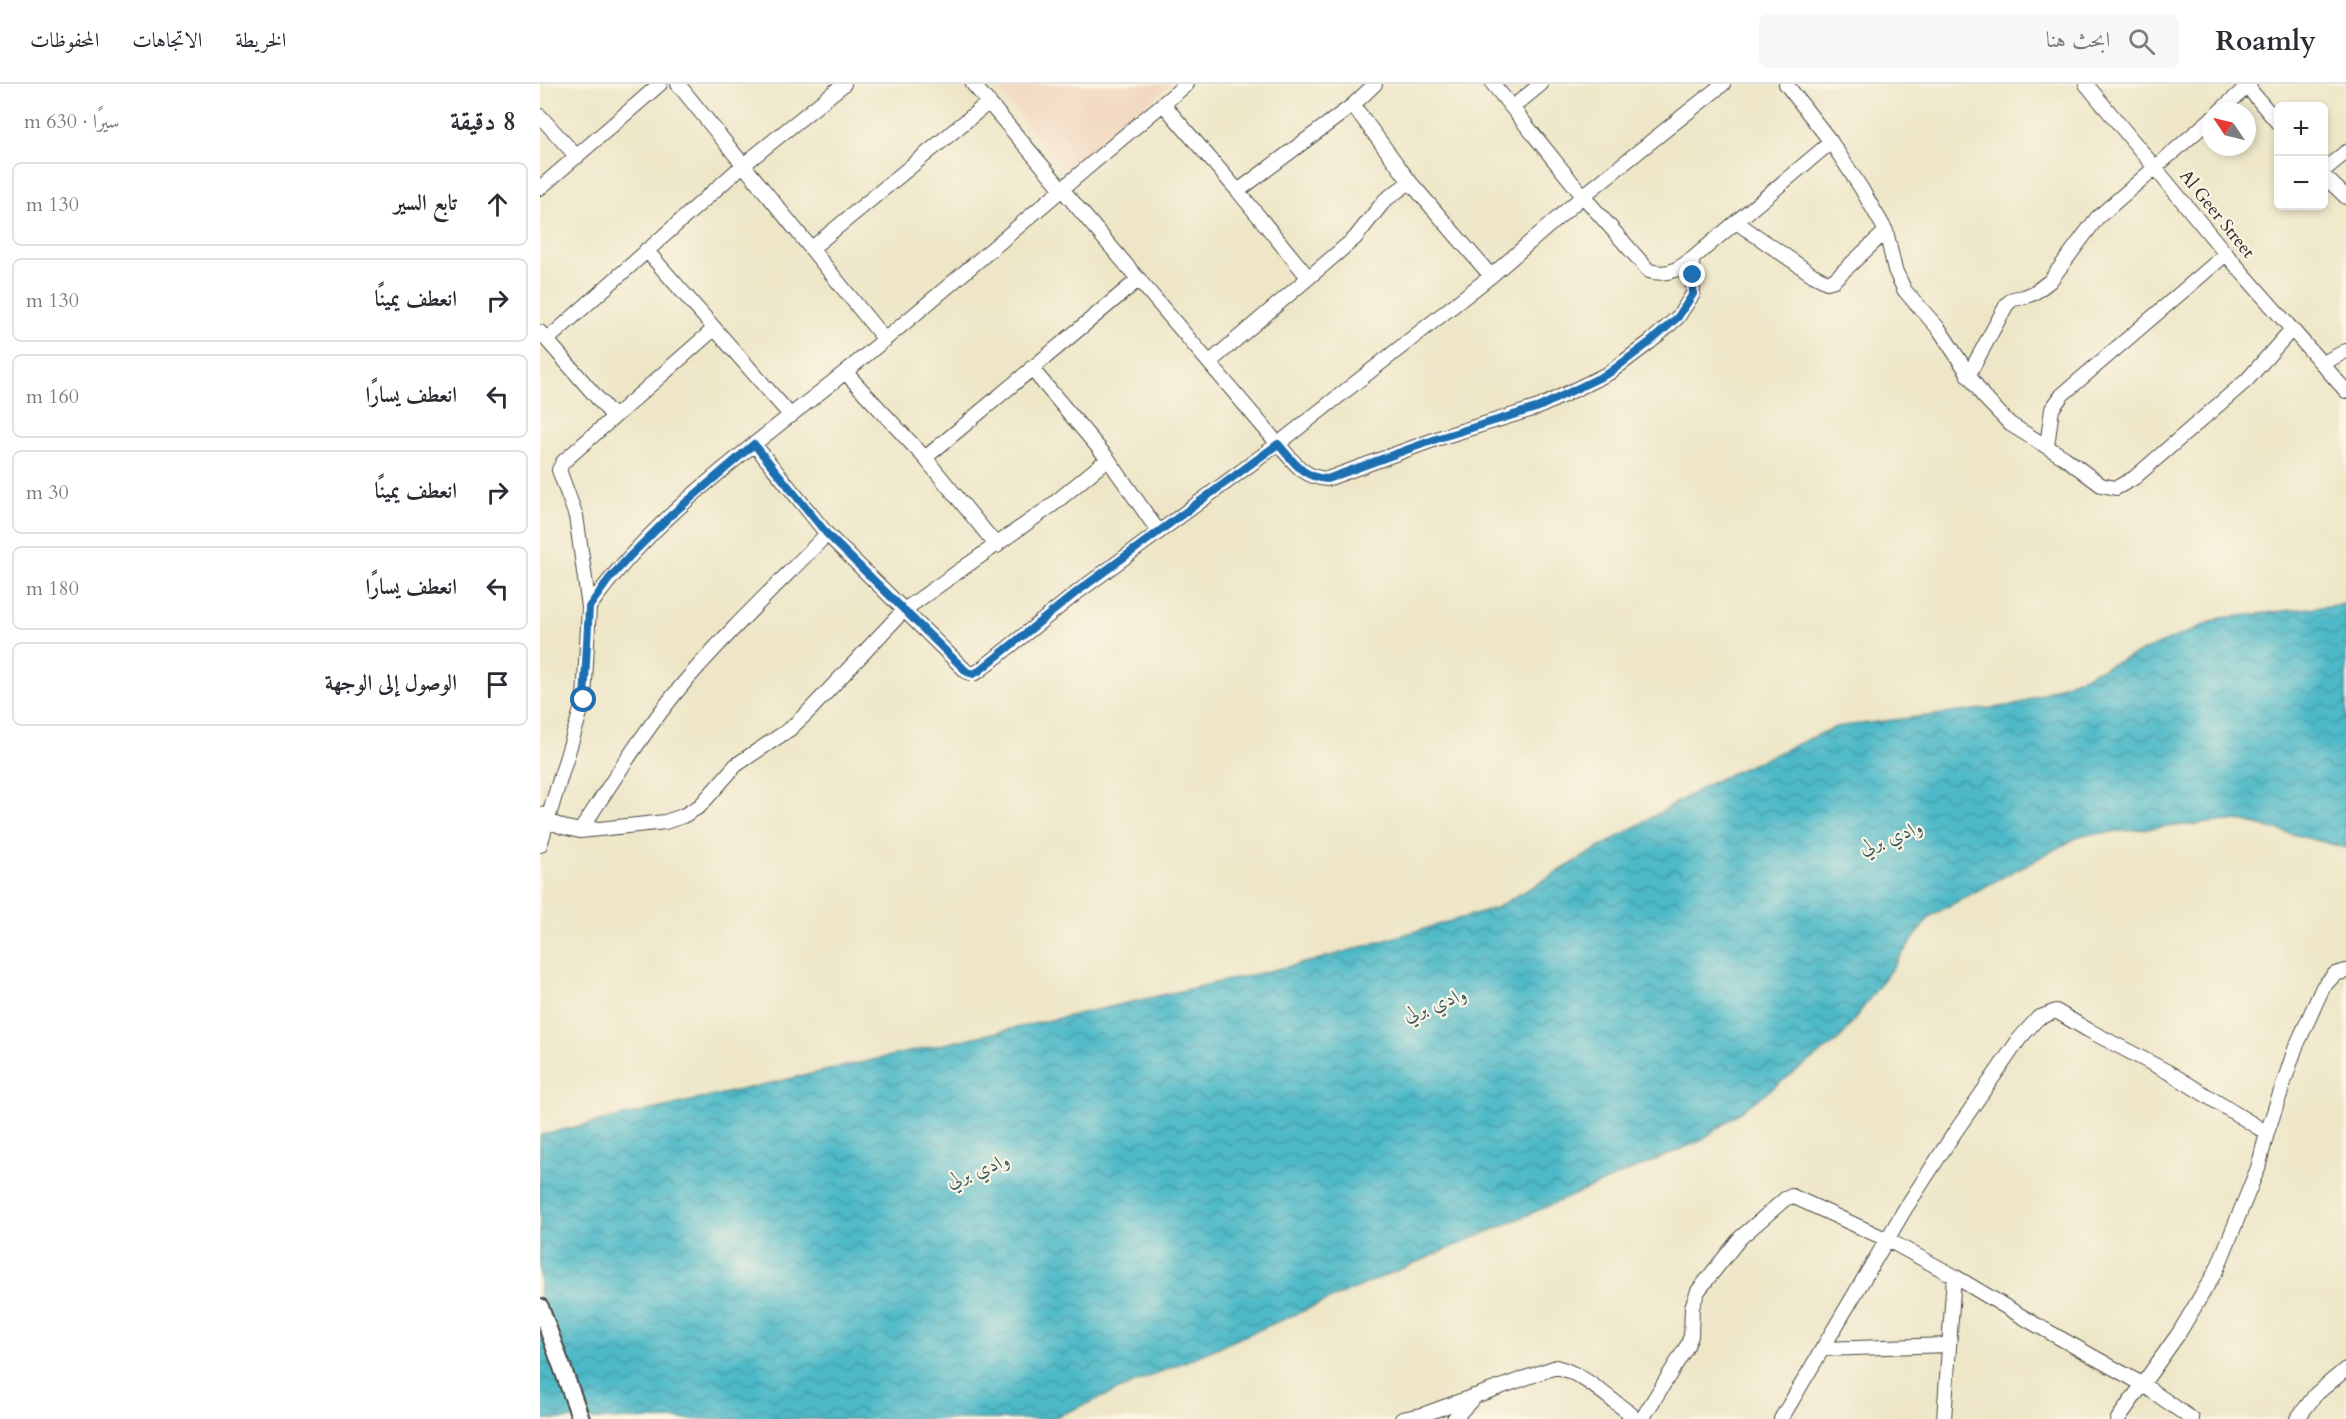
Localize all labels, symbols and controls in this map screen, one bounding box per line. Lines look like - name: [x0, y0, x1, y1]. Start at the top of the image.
- search box: [1759, 14, 2179, 68]
- text: Roamly: [2215, 22, 2316, 60]
- text: ابحث هنا: [2046, 25, 2110, 55]
- icon: search: [2125, 25, 2158, 58]
- text: المحفوظات: [30, 26, 99, 55]
- text: الاتجاهات: [132, 26, 202, 55]
- text: الخريطة: [235, 26, 286, 55]
- north arrow: [2202, 102, 2256, 156]
- map controls: [2274, 102, 2328, 210]
- button: +: [2274, 102, 2328, 156]
- text: 8 دقيقة: [450, 104, 516, 139]
- text: سيرًا · 630 m: [24, 108, 120, 135]
- button: −: [2274, 156, 2328, 210]
- street label: Al Geer Street: [2173, 164, 2261, 264]
- text: تابع السير: [394, 188, 457, 218]
- icon: ahead: [481, 188, 514, 221]
- text: 130 m: [26, 191, 79, 218]
- route end: [1679, 261, 1705, 287]
- text: انعطف يمينًا: [374, 284, 457, 314]
- icon: right: [481, 284, 514, 317]
- text: 130 m: [26, 287, 79, 314]
- text: انعطف يسارًا: [366, 380, 457, 410]
- icon: left: [481, 380, 514, 413]
- text: 160 m: [26, 383, 79, 410]
- text: انعطف يمينًا: [374, 476, 457, 506]
- icon: right: [481, 476, 514, 509]
- text: 30 m: [26, 479, 69, 506]
- text: انعطف يسارًا: [366, 572, 457, 602]
- icon: left: [481, 572, 514, 605]
- text: 180 m: [26, 575, 79, 602]
- text: الوصول إلى الوجهة: [325, 668, 457, 698]
- icon: arrive: [481, 668, 514, 701]
- route start: [570, 686, 596, 712]
- water label: وادي برلي: [1855, 813, 1927, 863]
- water label: وادي برلي: [1399, 980, 1471, 1030]
- water label: وادي برلي: [942, 1146, 1014, 1196]

